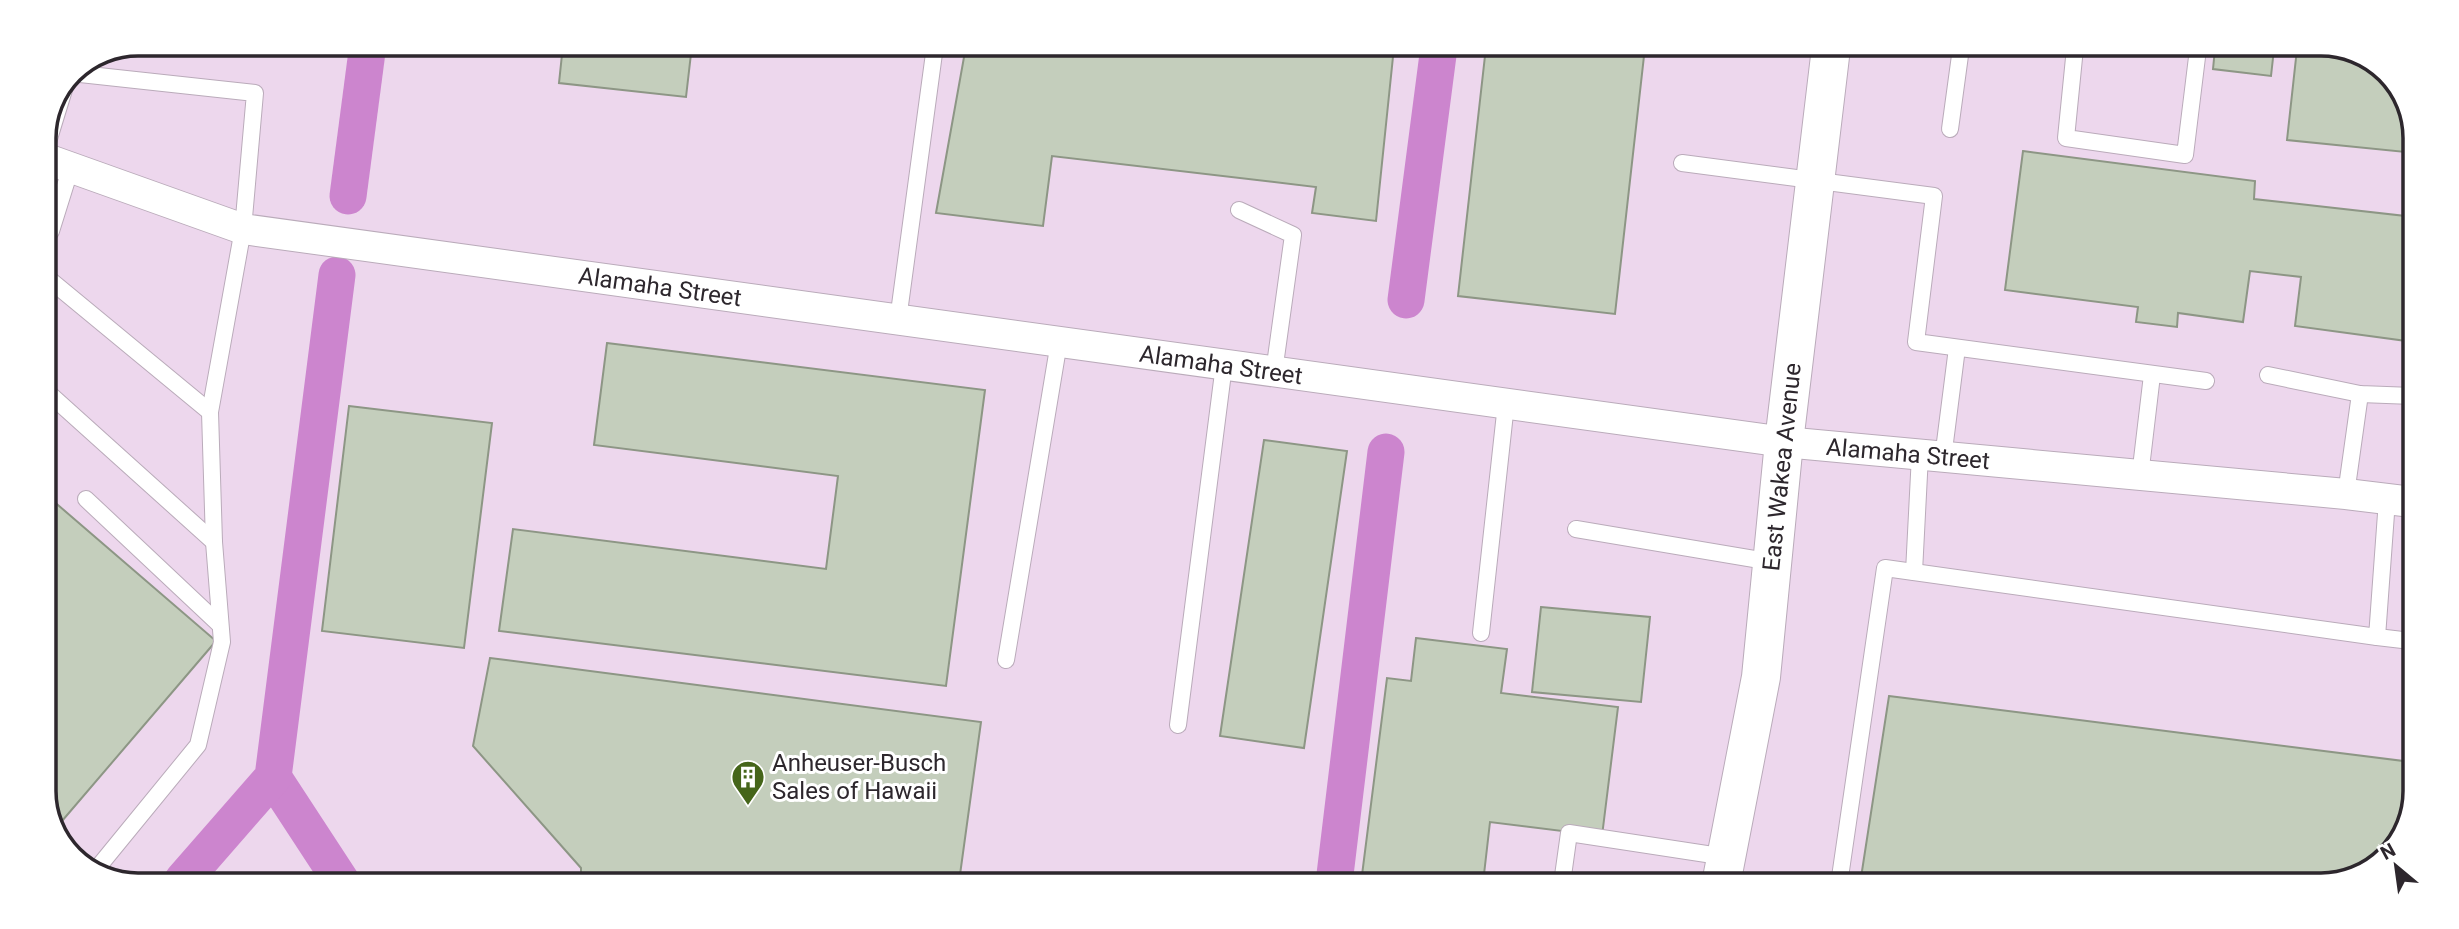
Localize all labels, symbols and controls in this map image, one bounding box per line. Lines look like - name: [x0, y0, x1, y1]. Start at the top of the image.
- street label: Alamaha Street: [577, 262, 743, 312]
- street label: Alamaha Street: [1138, 340, 1304, 390]
- street label: East Wakea Avenue: [1757, 362, 1807, 572]
- street label: Alamaha Street: [1825, 433, 1991, 475]
- place label: Anheuser-Busch Sales of Hawaii: [772, 749, 946, 805]
- building icon: Anheuser-Busch Sales of Hawaii: [729, 758, 767, 807]
- north arrow: [2361, 831, 2431, 901]
- text: N: [2377, 838, 2399, 865]

